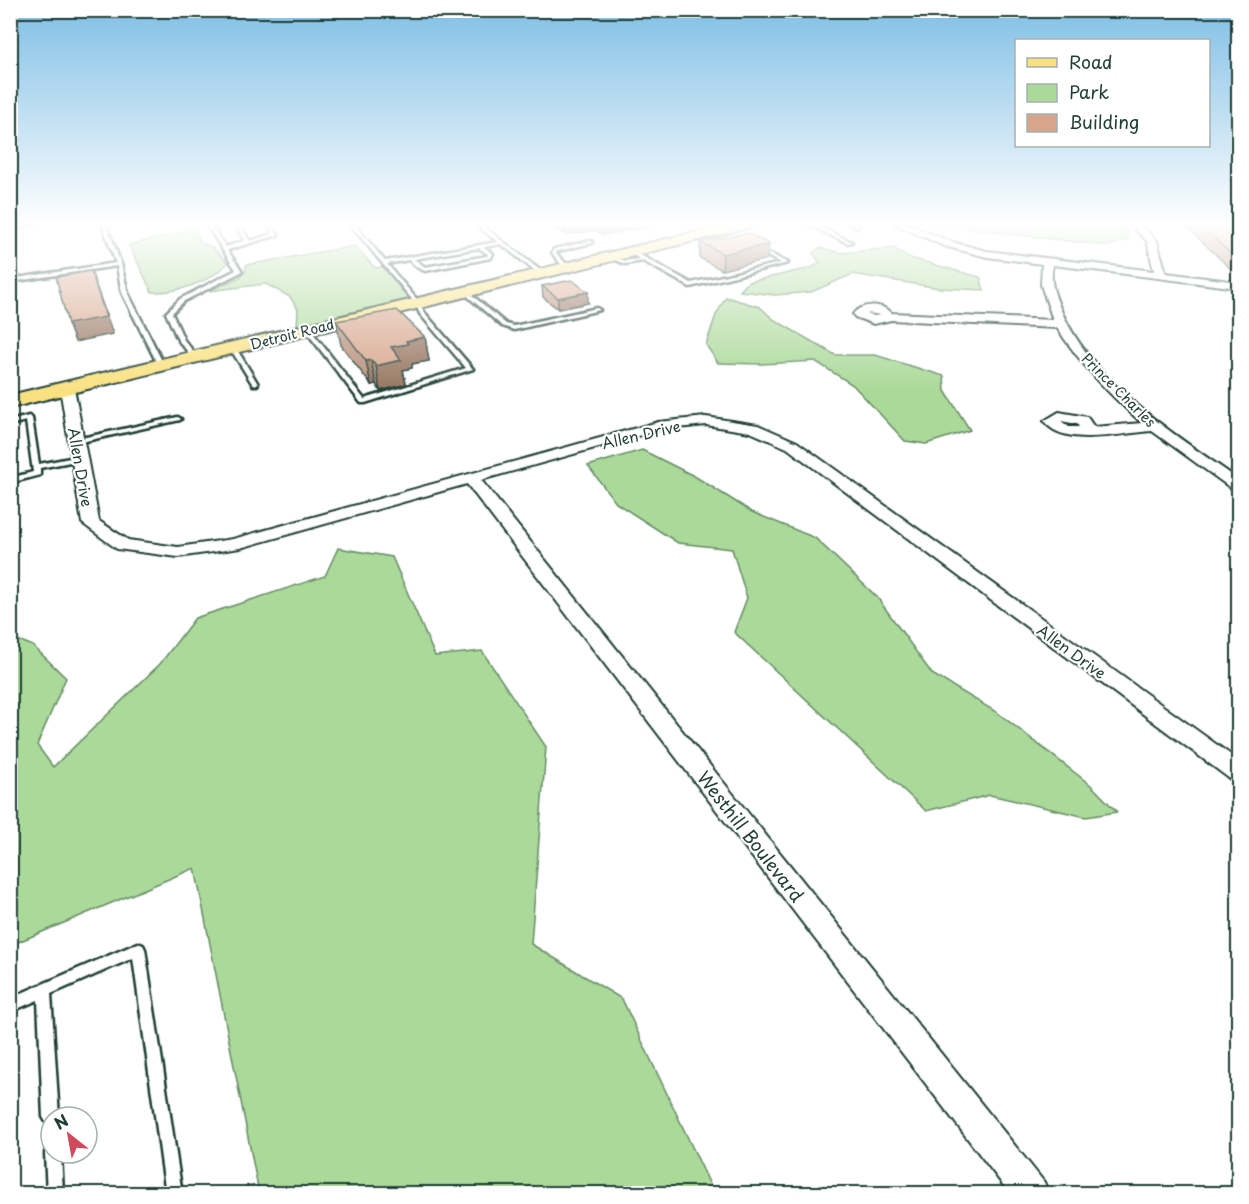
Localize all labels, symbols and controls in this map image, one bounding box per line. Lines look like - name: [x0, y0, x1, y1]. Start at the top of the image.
- legend: [1015, 39, 1210, 147]
- text: Road: [1069, 48, 1113, 75]
- text: Park: [1069, 78, 1109, 105]
- text: Building: [1069, 108, 1139, 135]
- street label: Detroit Road: [248, 313, 336, 355]
- street label: Prince Charles: [1077, 348, 1161, 432]
- street label: Allen Drive: [599, 414, 683, 454]
- street label: Allen Drive: [63, 426, 99, 508]
- street label: Allen Drive: [1033, 618, 1111, 684]
- street label: Westhill Boulevard: [691, 765, 811, 907]
- north arrow: [39, 1105, 99, 1165]
- text: N: [49, 1108, 72, 1135]

